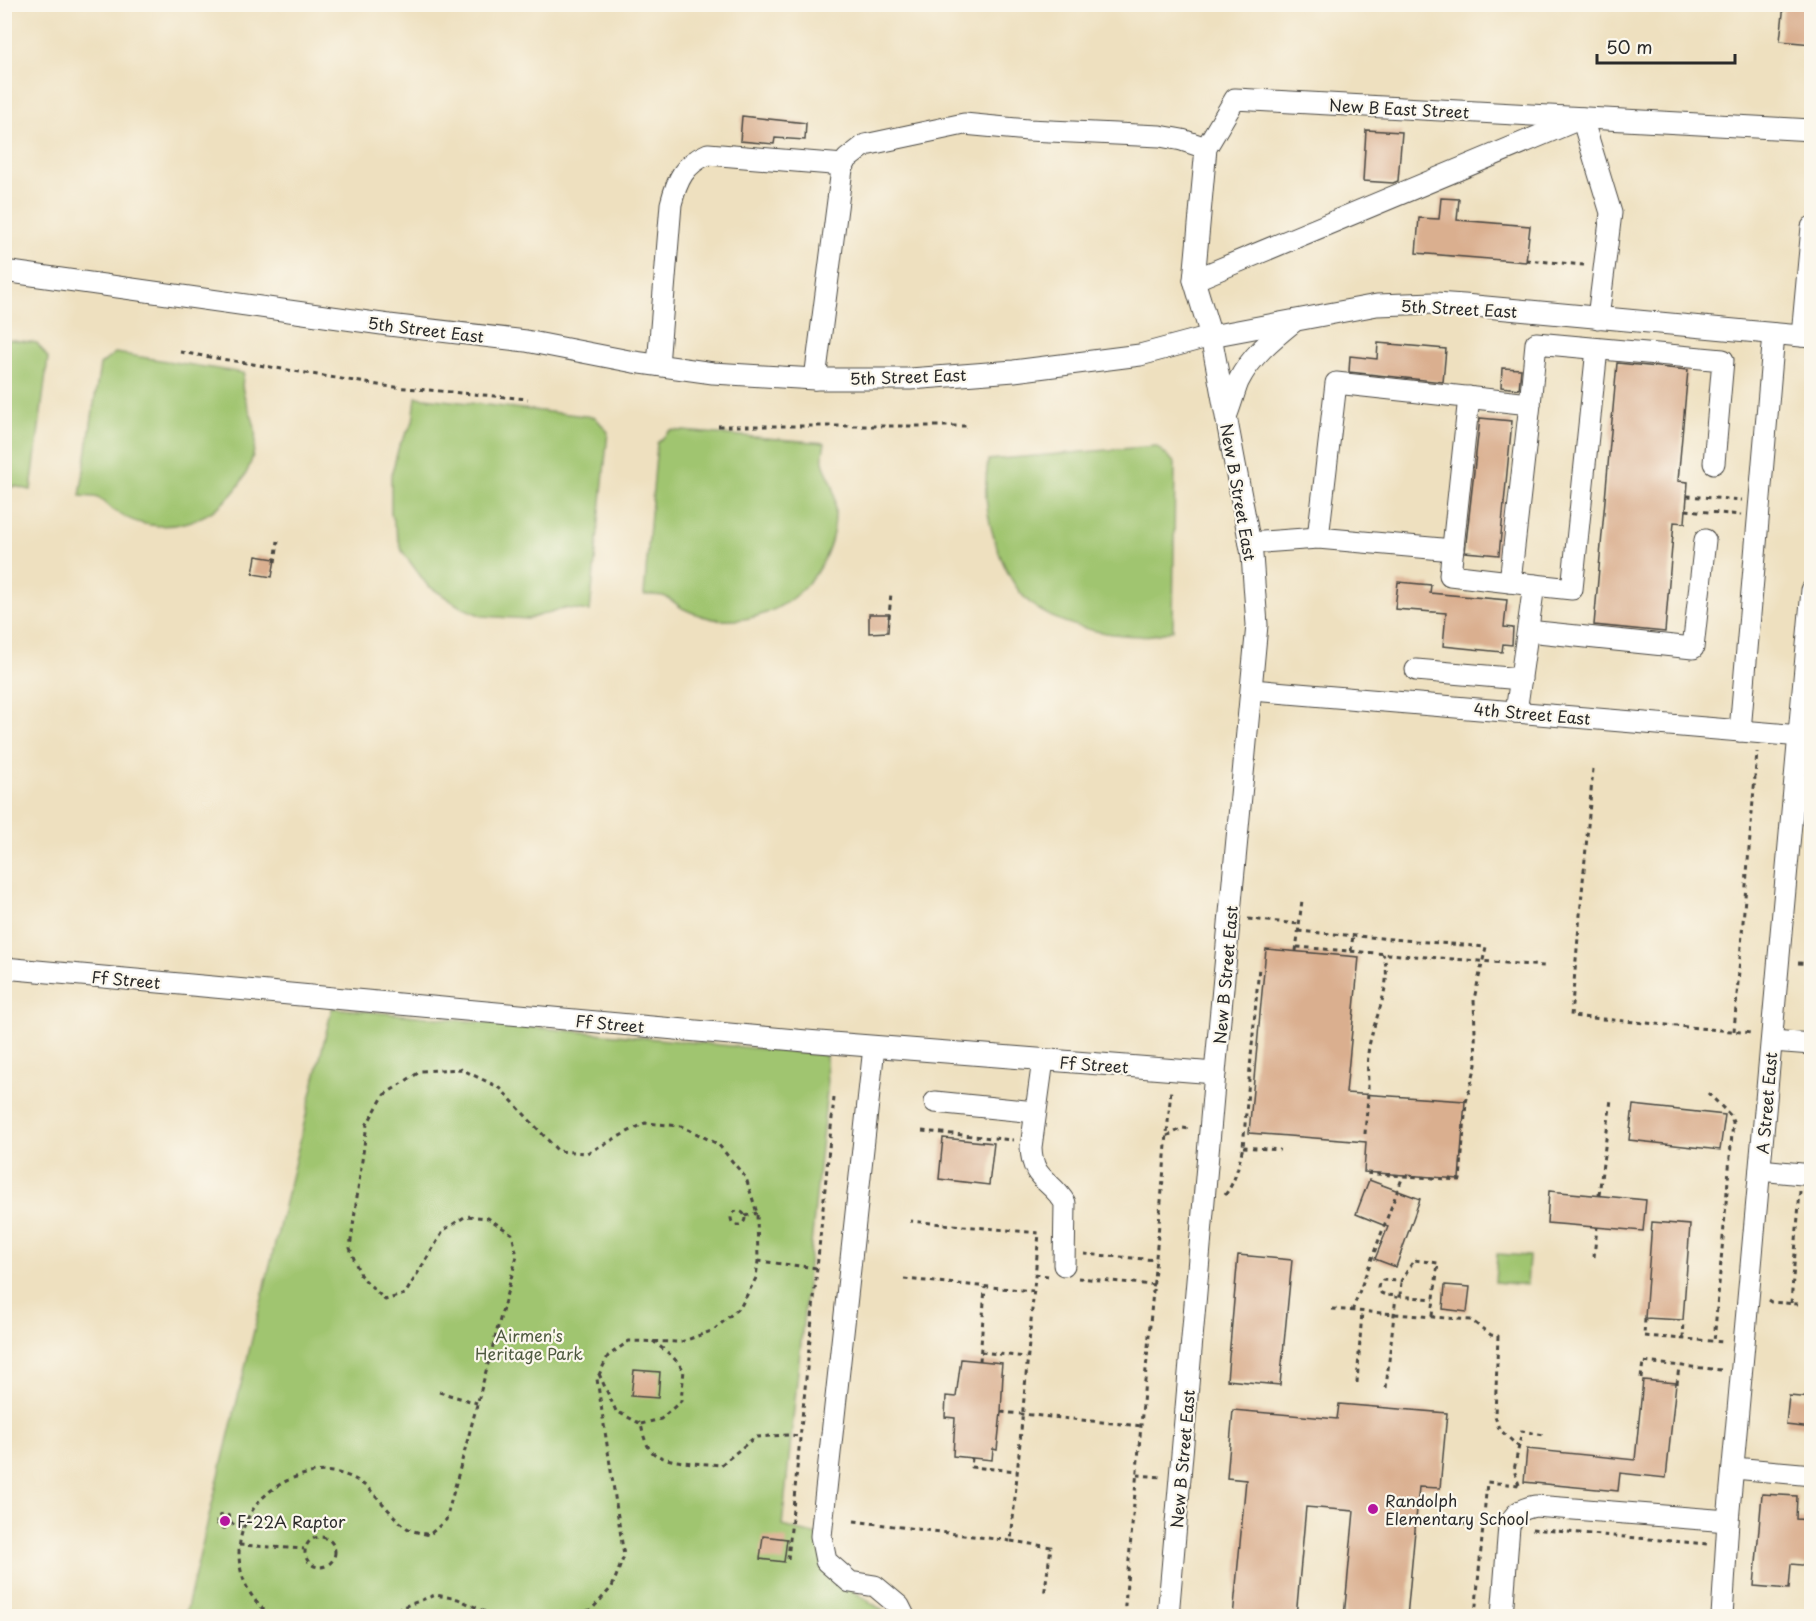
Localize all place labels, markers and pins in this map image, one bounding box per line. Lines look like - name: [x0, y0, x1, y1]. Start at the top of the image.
- place label: Randolph Elementary School: [1385, 1488, 1529, 1530]
- marker: Randolph Elementary School: [1366, 1502, 1380, 1516]
- place label: F-22A Raptor: [237, 1509, 346, 1533]
- marker: F-22A Raptor: [218, 1514, 232, 1528]

